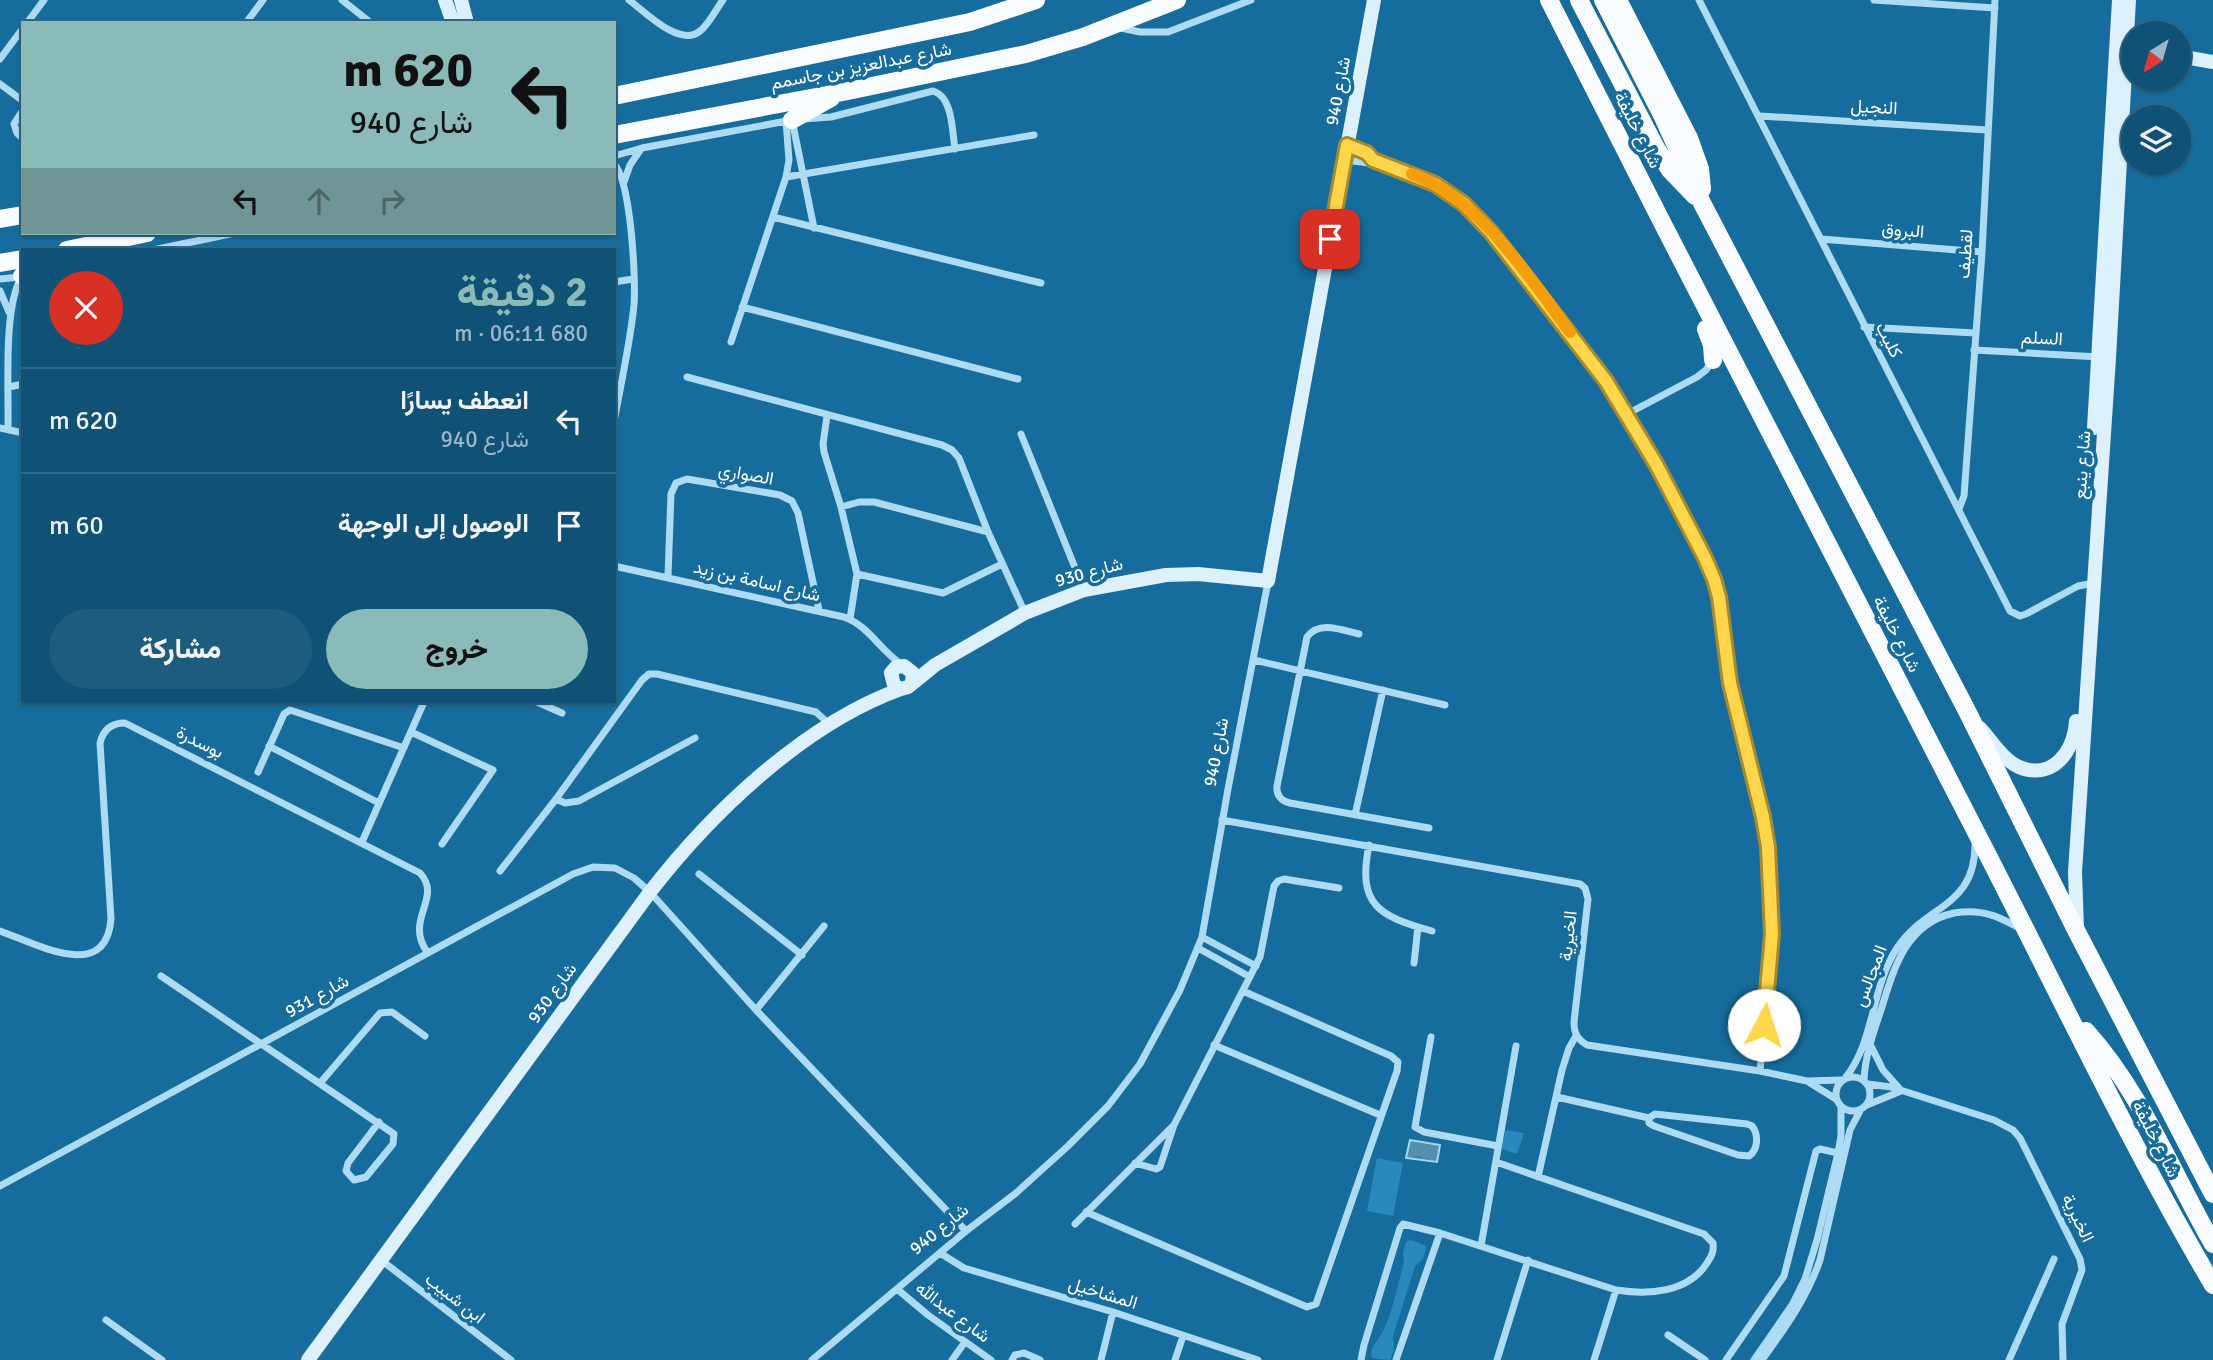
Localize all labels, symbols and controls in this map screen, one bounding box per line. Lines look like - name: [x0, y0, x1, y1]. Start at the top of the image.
- north arrow: [2121, 21, 2191, 91]
- map controls: [2121, 21, 2191, 175]
- street label: شارع عبدالعزيز بن جاسمم: [769, 38, 954, 95]
- text: 620 m: [343, 40, 473, 100]
- icon: left: [497, 49, 588, 140]
- street label: شارع 940: [1321, 55, 1356, 127]
- street label: شارع خليفة: [1609, 88, 1667, 172]
- street label: النجيل: [1850, 95, 1898, 119]
- text: شارع 940: [350, 103, 473, 142]
- button: layers: [2121, 105, 2191, 175]
- icon: left: [227, 182, 265, 220]
- icon: ahead: [300, 182, 338, 220]
- icon: right: [373, 182, 411, 220]
- pin: [1300, 209, 1360, 269]
- street label: البروق: [1881, 217, 1925, 243]
- icon: arrive: [1311, 220, 1349, 258]
- street label: لقطيف: [1952, 229, 1978, 279]
- text: 2 دقيقة: [457, 267, 588, 318]
- button: close: [49, 271, 123, 345]
- text: 680 m · 06:11: [454, 319, 588, 348]
- street label: كليب: [1871, 319, 1907, 361]
- street label: السلم: [2021, 326, 2063, 351]
- text: انعطف يسارًا: [400, 385, 529, 417]
- icon: left: [550, 402, 588, 440]
- text: 620 m: [49, 405, 118, 437]
- text: شارع 940: [440, 425, 529, 454]
- street label: شارع ينبع: [2069, 430, 2096, 500]
- street label: الصواري: [716, 458, 775, 494]
- icon: arrive: [550, 507, 588, 545]
- text: الوصول إلى الوجهة: [338, 508, 529, 540]
- text: 60 m: [49, 510, 104, 542]
- street label: شارع 930: [1053, 552, 1126, 593]
- street label: شارع اسامة بن زيد: [691, 556, 823, 607]
- street label: شارع خليفة: [1868, 592, 1926, 676]
- button: مشاركة: [49, 609, 312, 689]
- button: خروج: [326, 609, 588, 689]
- street label: شارع 940: [1199, 716, 1234, 788]
- street label: بوسدرة: [173, 721, 227, 763]
- street label: الخيرية: [1554, 910, 1582, 962]
- street label: المجالس: [1848, 942, 1892, 1010]
- street label: شارع 930: [523, 958, 582, 1028]
- street label: شارع 931: [281, 970, 353, 1023]
- position arrow: [1727, 988, 1801, 1062]
- street label: شارع خليفة: [2127, 1097, 2185, 1181]
- street label: الخيرية: [2057, 1190, 2099, 1246]
- street label: شارع 940: [905, 1199, 973, 1260]
- street label: ابن شبيب: [421, 1268, 489, 1328]
- street label: المشاخيل: [1066, 1272, 1140, 1314]
- street label: شارع عبدالله: [911, 1277, 995, 1348]

